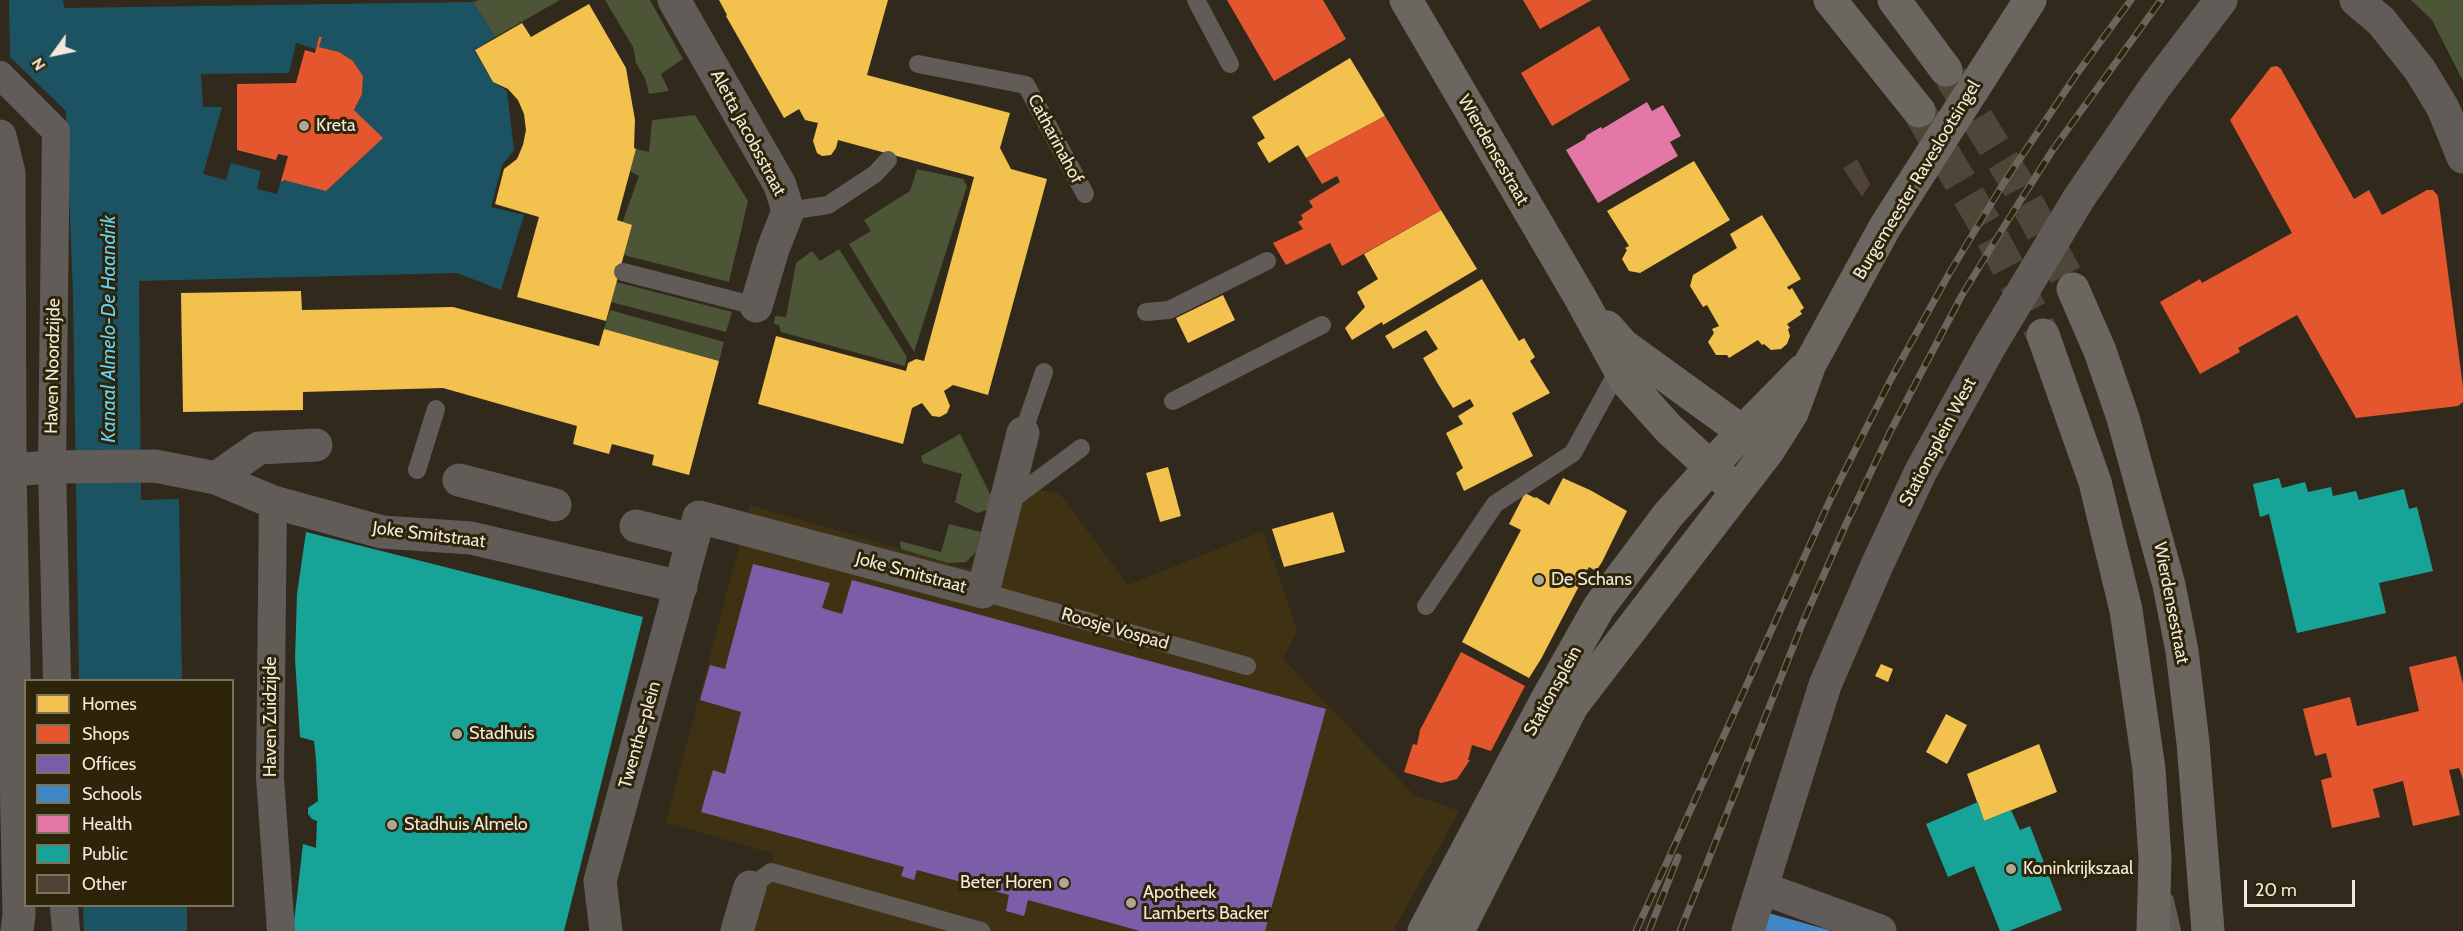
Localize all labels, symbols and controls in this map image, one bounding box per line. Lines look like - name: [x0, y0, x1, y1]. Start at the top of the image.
- north arrow: [24, 24, 84, 84]
- text: N: [27, 54, 50, 74]
- street label: Aletta Jacobsstraat: [706, 66, 790, 200]
- street label: Burgemeester Raveslootsingel: [1849, 76, 1985, 284]
- street label: Catharinahof: [1023, 91, 1087, 187]
- street label: Wierdensestraat: [1453, 91, 1533, 209]
- place label: Kreta: [316, 115, 356, 137]
- marker: Kreta: [297, 119, 311, 133]
- water label: Kanaal Almelo-De Haandrik: [97, 215, 121, 443]
- street label: Haven Noordzijde: [41, 298, 65, 434]
- street label: Stationsplein West: [1895, 374, 1981, 510]
- street label: Joke Smitstraat: [371, 517, 487, 553]
- street label: Wierdensestraat: [2149, 540, 2193, 666]
- street label: Joke Smitstraat: [853, 548, 969, 598]
- place label: De Schans: [1551, 569, 1632, 591]
- marker: De Schans: [1532, 573, 1546, 587]
- street label: Roosje Vospad: [1059, 603, 1171, 655]
- street label: Stationsplein: [1519, 642, 1587, 740]
- street label: Haven Zuidzijde: [260, 657, 282, 777]
- legend: [24, 679, 234, 907]
- street label: Twenthe-plein: [614, 679, 666, 791]
- text: Homes: [82, 693, 137, 715]
- text: Shops: [82, 723, 130, 745]
- place label: Stadhuis: [469, 723, 534, 745]
- marker: Stadhuis: [450, 727, 464, 741]
- text: Offices: [82, 753, 136, 775]
- text: Schools: [82, 783, 142, 805]
- text: Health: [82, 813, 132, 835]
- place label: Stadhuis Almelo: [404, 814, 528, 836]
- marker: Stadhuis Almelo: [385, 818, 399, 832]
- text: Public: [82, 843, 128, 865]
- place label: Koninkrijkszaal: [2023, 858, 2133, 880]
- marker: Koninkrijkszaal: [2004, 862, 2018, 876]
- scale bar: [2247, 868, 2358, 906]
- place label: Beter Horen: [960, 872, 1052, 894]
- text: Other: [82, 873, 127, 895]
- marker: Beter Horen: [1057, 876, 1071, 890]
- text: 20 m: [2255, 879, 2297, 901]
- place label: Apotheek Lamberts Backer: [1143, 882, 1269, 924]
- marker: Apotheek Lamberts Backer: [1124, 896, 1138, 910]

